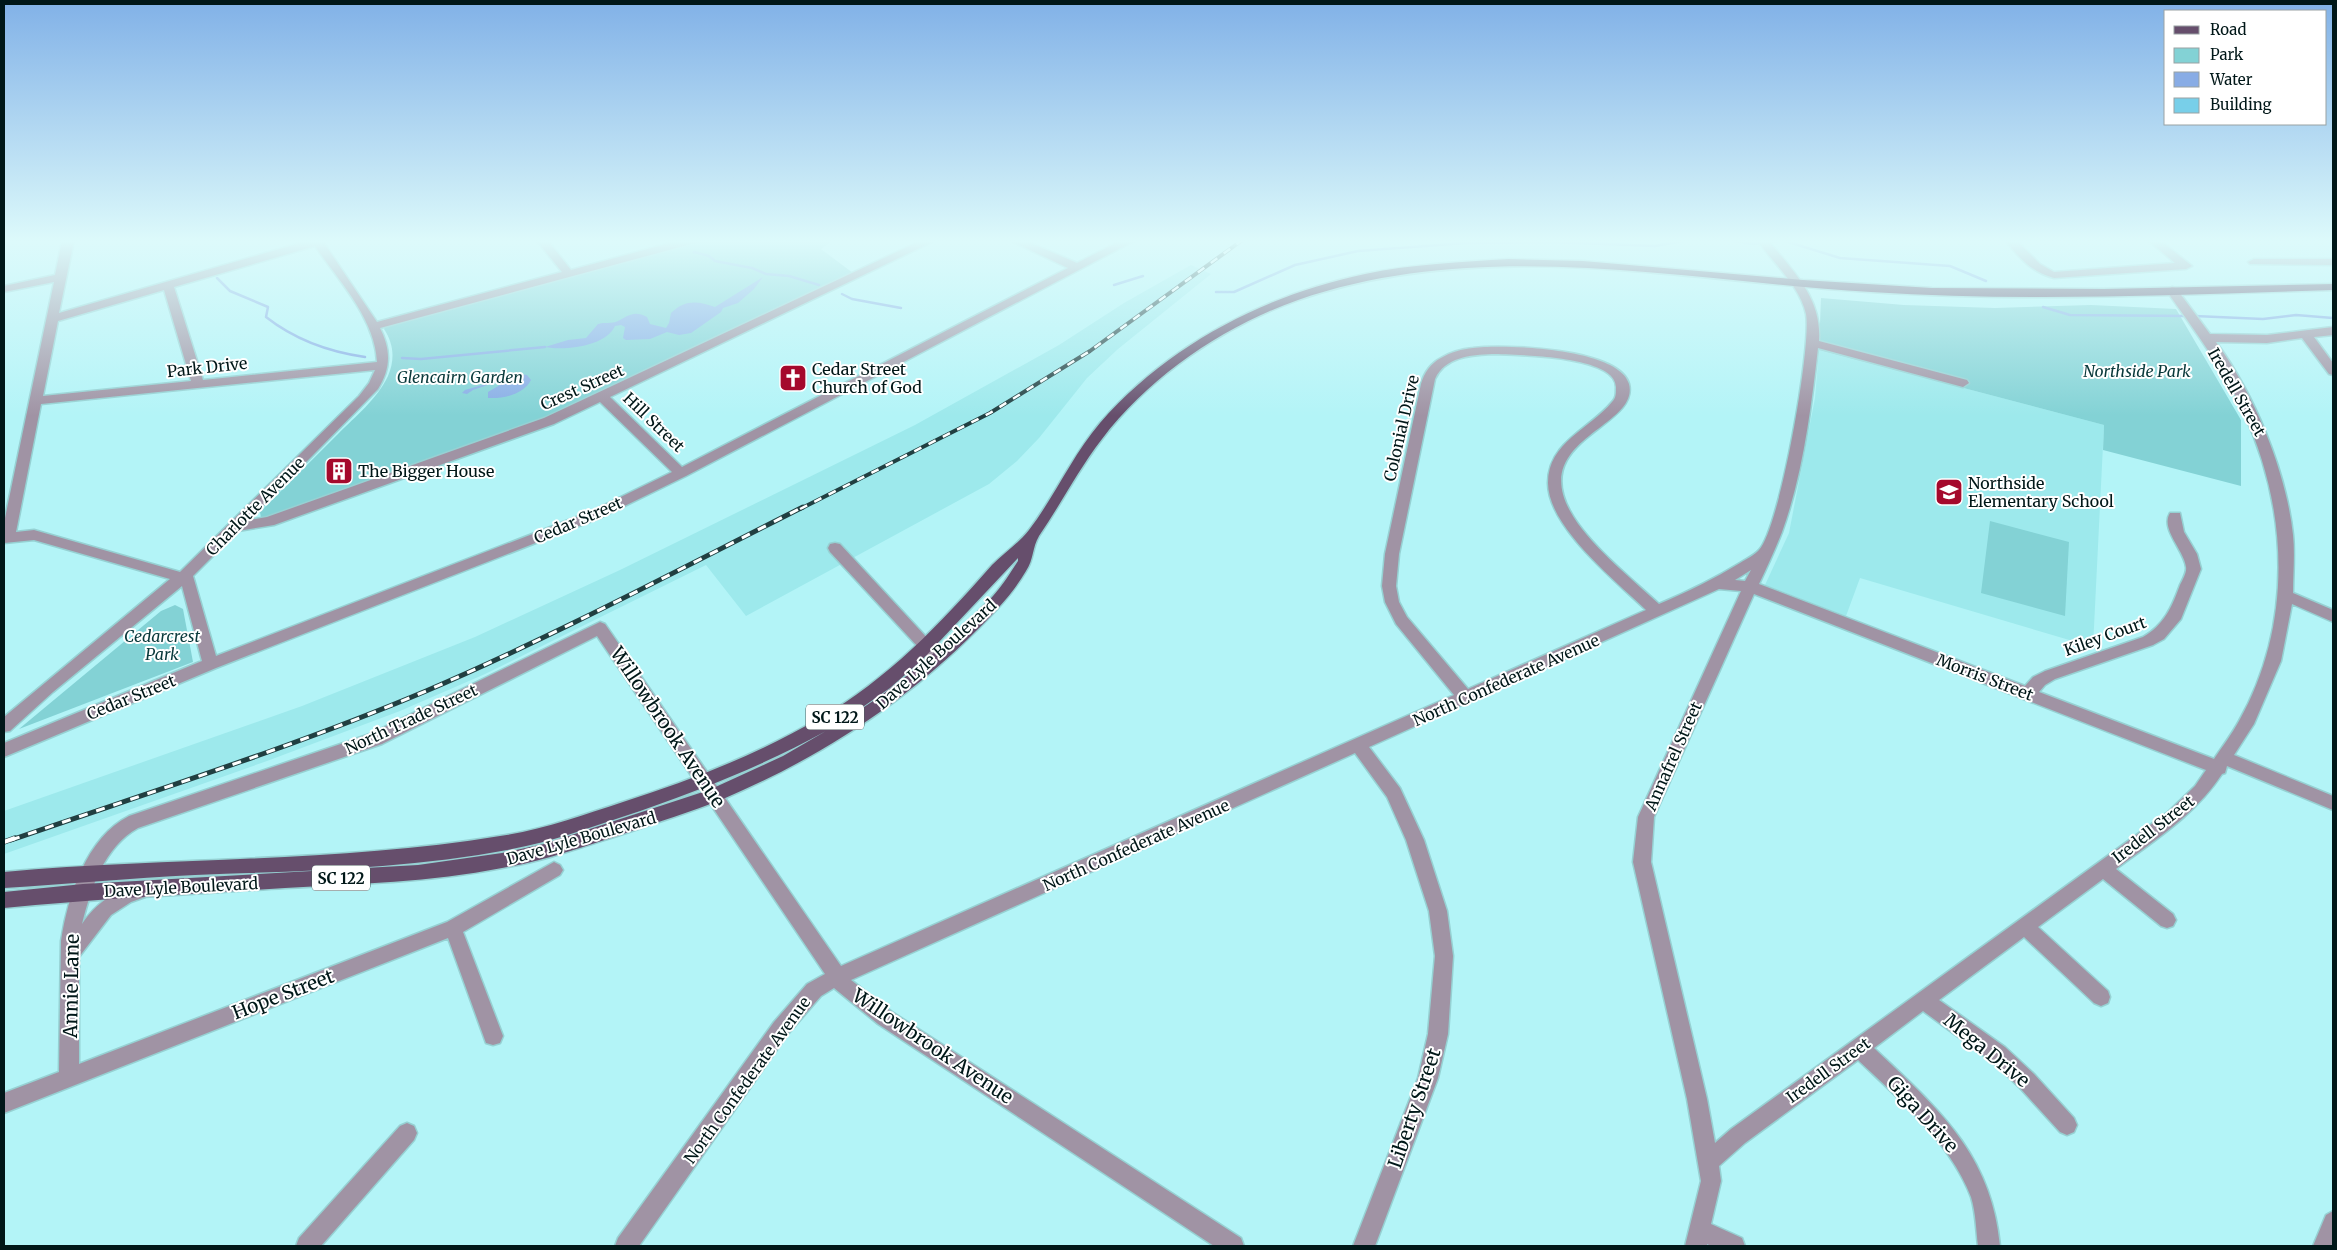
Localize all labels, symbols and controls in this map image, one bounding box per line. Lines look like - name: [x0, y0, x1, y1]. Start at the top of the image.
- legend: [2164, 10, 2327, 125]
- text: Road: [2210, 20, 2246, 39]
- text: Park: [2210, 45, 2244, 64]
- text: Water: [2209, 70, 2253, 89]
- text: Building: [2210, 95, 2272, 114]
- street label: Iredell Street: [2204, 344, 2271, 440]
- street label: Park Drive: [166, 353, 248, 381]
- street label: Crest Street: [537, 359, 628, 414]
- place label: Cedar Street Church of God: [812, 359, 922, 397]
- park label: Northside Park: [2083, 361, 2191, 381]
- church icon: Cedar Street Church of God: [778, 363, 808, 393]
- park label: Glencairn Garden: [397, 367, 523, 387]
- street label: Colonial Drive: [1379, 373, 1423, 483]
- street label: Hill Street: [619, 388, 689, 457]
- street label: Charlotte Avenue: [202, 453, 308, 559]
- building icon: The Bigger House: [324, 456, 354, 486]
- place label: The Bigger House: [358, 461, 494, 481]
- place label: Northside Elementary School: [1968, 473, 2114, 511]
- school or university icon: Northside Elementary School: [1934, 477, 1964, 507]
- street label: Cedar Street: [531, 492, 626, 548]
- street label: Dave Lyle Boulevard: [872, 595, 1000, 713]
- street label: Kiley Court: [2061, 612, 2150, 660]
- park label: Cedarcrest Park: [124, 626, 201, 664]
- street label: North Confederate Avenue: [1410, 630, 1602, 730]
- street label: Willowbrook Avenue: [605, 641, 731, 812]
- street label: Morris Street: [1934, 649, 2037, 705]
- street label: Cedar Street: [84, 670, 179, 724]
- street label: North Trade Street: [342, 679, 481, 758]
- street label: Annafrel Street: [1640, 698, 1706, 814]
- road number: SC 122: [806, 704, 864, 730]
- street label: Iredell Street: [2108, 790, 2199, 867]
- street label: North Confederate Avenue: [1040, 795, 1232, 895]
- street label: Dave Lyle Boulevard: [504, 807, 658, 869]
- road number: SC 122: [312, 866, 370, 890]
- street label: Dave Lyle Boulevard: [103, 873, 259, 901]
- street label: Annie Lane: [58, 934, 84, 1039]
- street label: Hope Street: [229, 963, 338, 1024]
- street label: Willowbrook Avenue: [847, 983, 1018, 1109]
- street label: North Confederate Avenue: [680, 993, 814, 1167]
- street label: Mega Drive: [1939, 1008, 2035, 1092]
- street label: Iredell Street: [1782, 1032, 1874, 1107]
- street label: Liberty Street: [1382, 1044, 1446, 1171]
- street label: Giga Drive: [1882, 1071, 1964, 1157]

